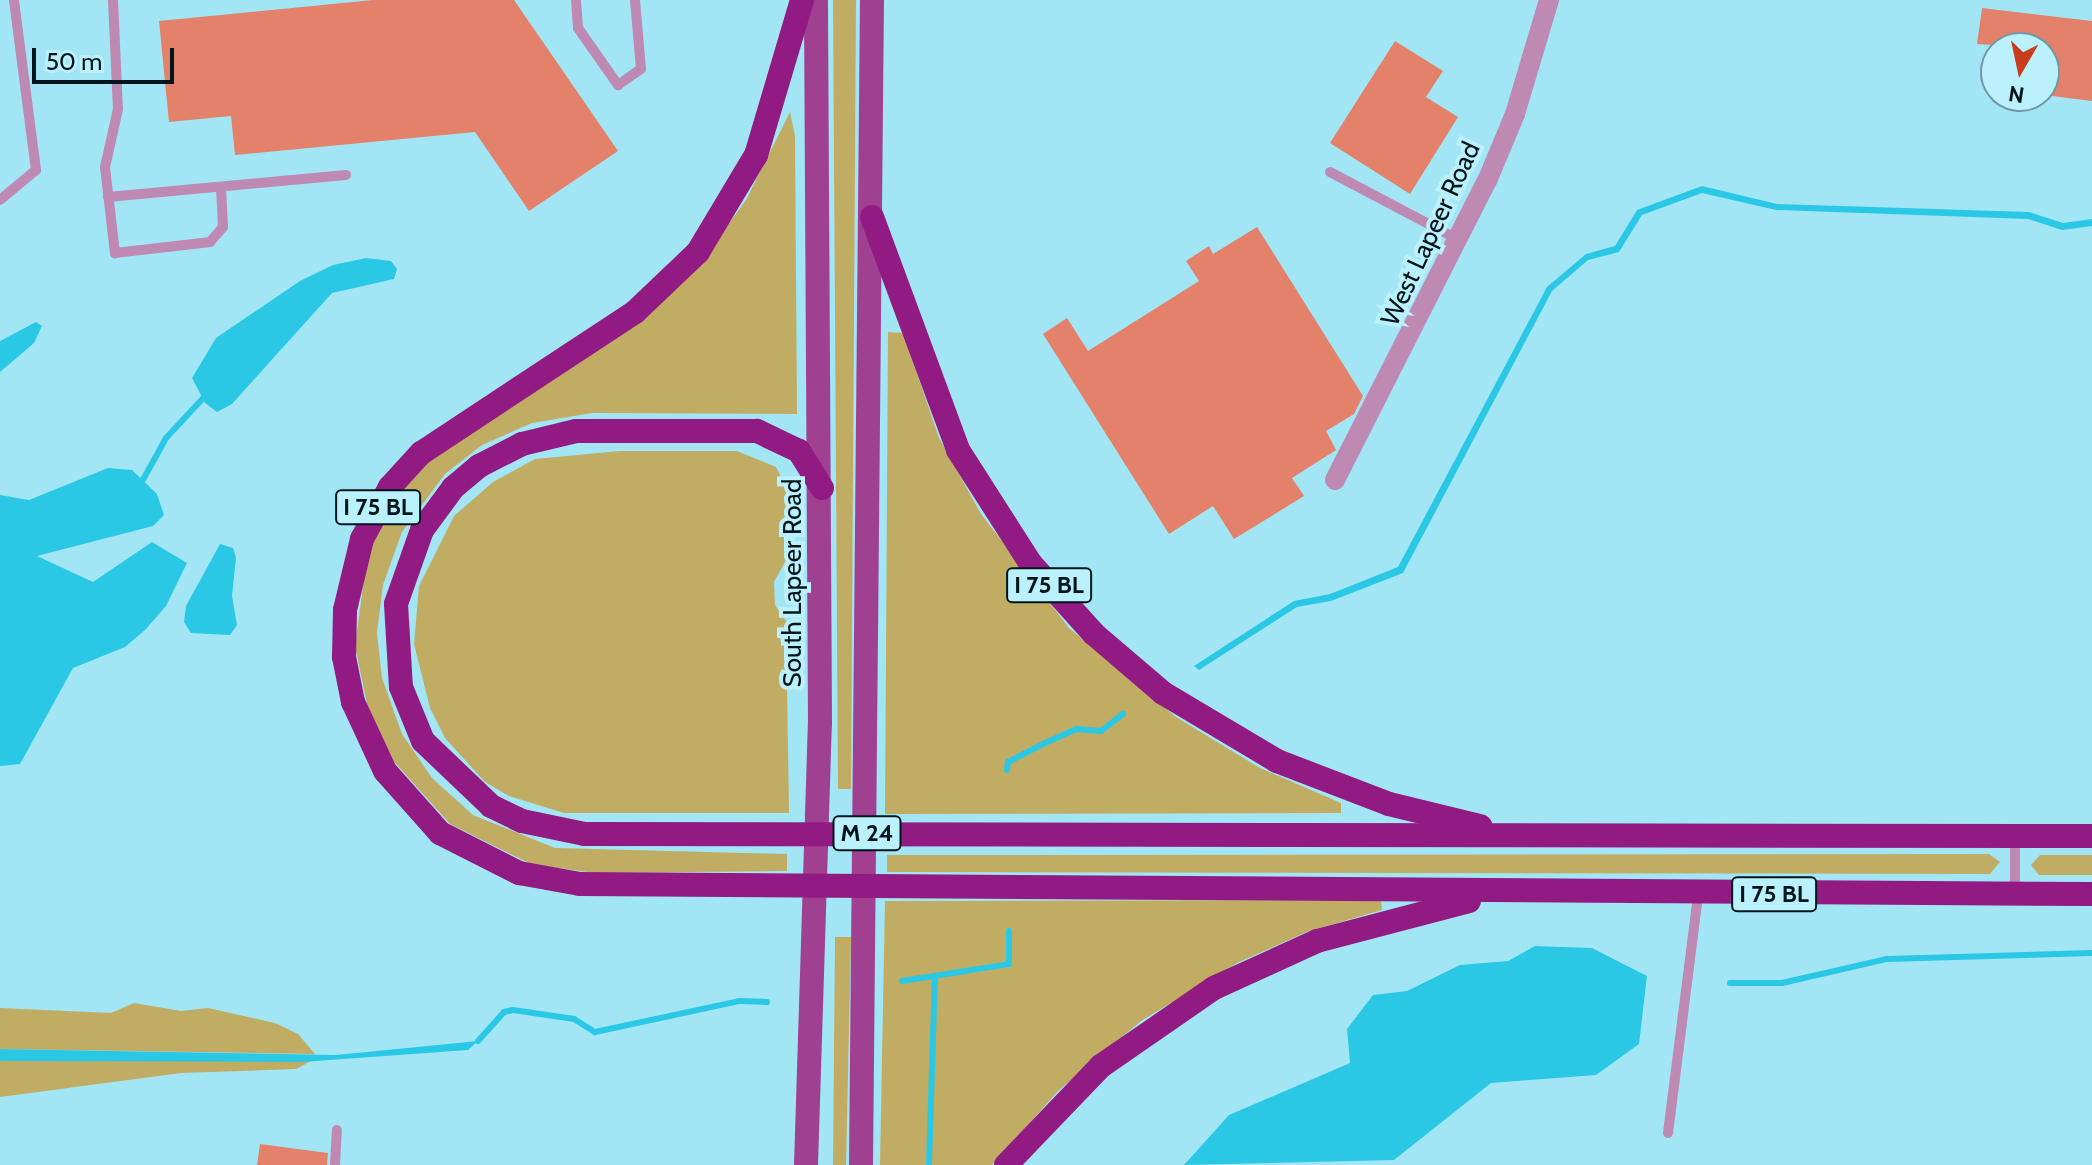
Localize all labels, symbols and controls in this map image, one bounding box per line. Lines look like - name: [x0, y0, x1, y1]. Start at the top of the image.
- scale bar: [36, 32, 178, 82]
- north arrow: [1980, 32, 2060, 112]
- text: 50 m: [46, 47, 102, 76]
- text: N: [2007, 80, 2026, 109]
- street label: West Lapeer Road: [1375, 137, 1487, 331]
- street label: South Lapeer Road: [777, 479, 809, 687]
- road number: I 75 BL: [334, 487, 422, 527]
- road number: I 75 BL: [1005, 565, 1093, 605]
- road number: M 24: [831, 813, 903, 853]
- road number: I 75 BL: [1730, 874, 1818, 914]

